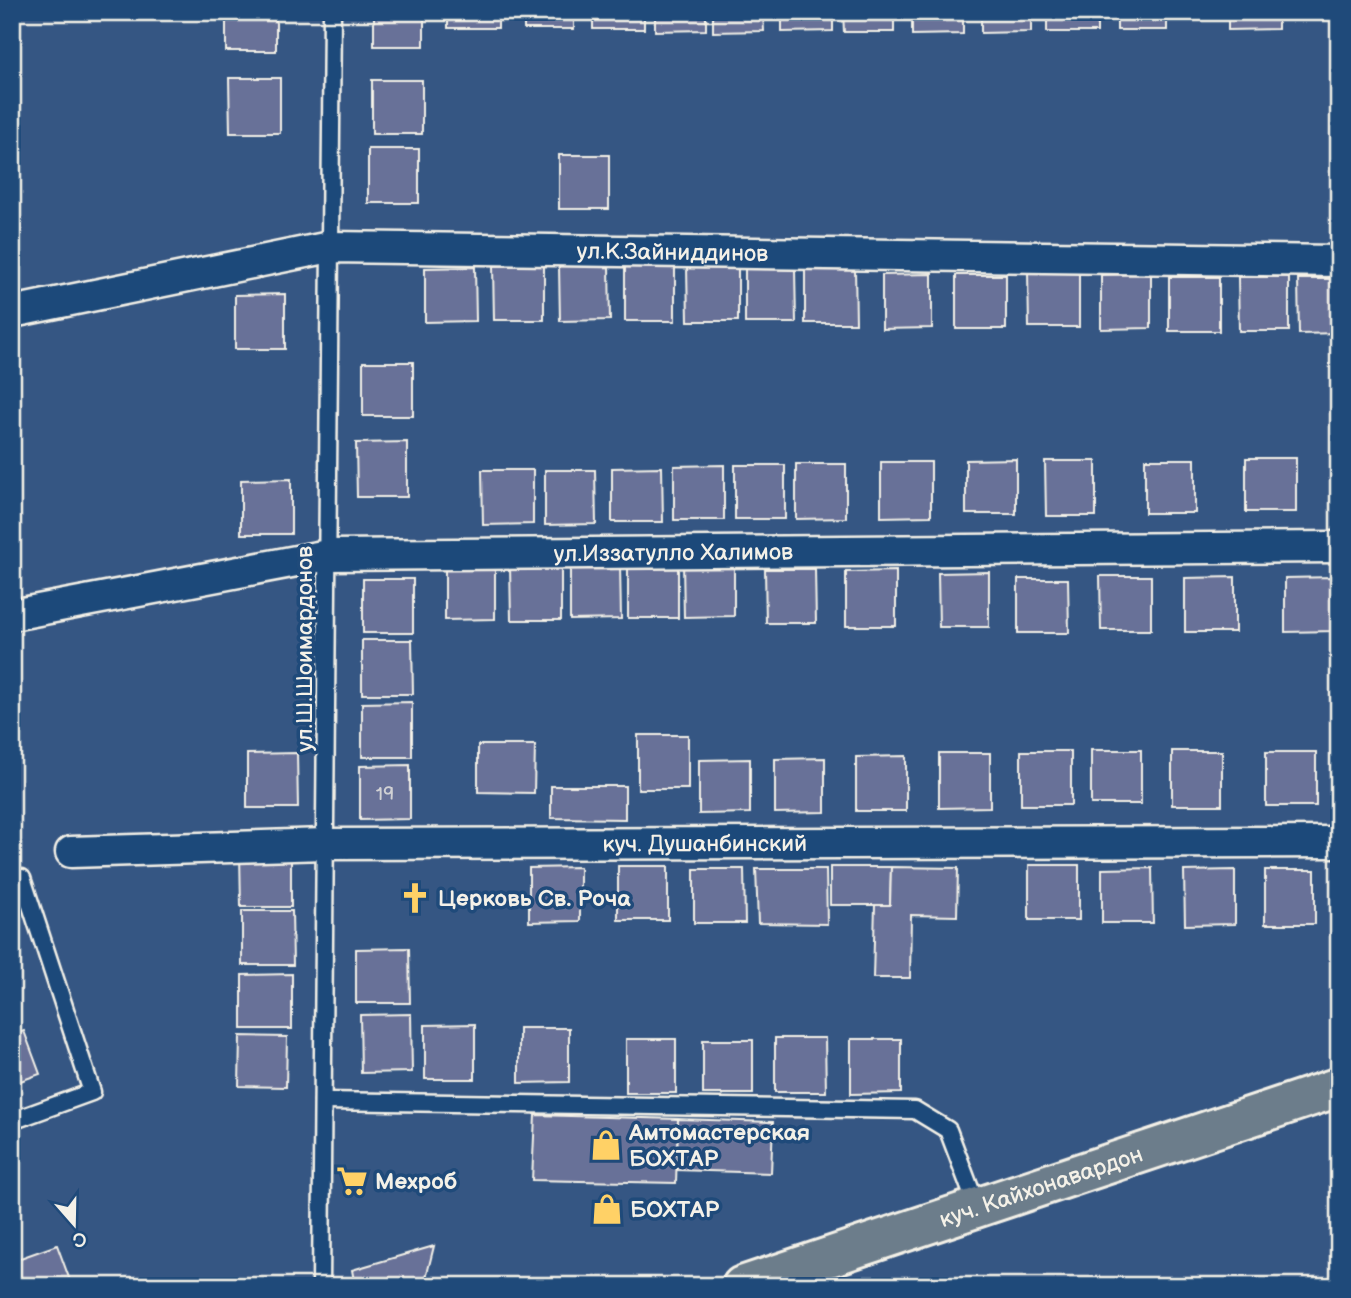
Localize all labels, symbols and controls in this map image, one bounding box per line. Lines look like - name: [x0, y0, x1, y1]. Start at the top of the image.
- street label: ул.К.Зайниддинов: [576, 237, 768, 268]
- street label: ул.Иззатулло Халимов: [554, 538, 793, 568]
- street label: ул.Ш.Шоимардонов: [291, 546, 319, 752]
- house number: 19: [376, 783, 394, 806]
- street label: куч. Душанбинский: [602, 830, 807, 858]
- church icon: Церковь Св. Роча: [398, 881, 432, 915]
- place label: Церковь Св. Роча: [438, 885, 631, 913]
- place label: Амтомастерская БОХТАР: [628, 1119, 810, 1173]
- shop icon: Амтомастерская БОХТАР: [589, 1128, 623, 1162]
- street label: куч. Кайхонавардон: [936, 1140, 1147, 1234]
- supermarket icon: Мехроб: [335, 1164, 369, 1198]
- place label: Мехроб: [375, 1168, 457, 1196]
- north arrow: [38, 1190, 108, 1260]
- shop icon: БОХТАР: [590, 1192, 624, 1226]
- place label: БОХТАР: [630, 1196, 719, 1224]
- text: С: [69, 1225, 89, 1252]

